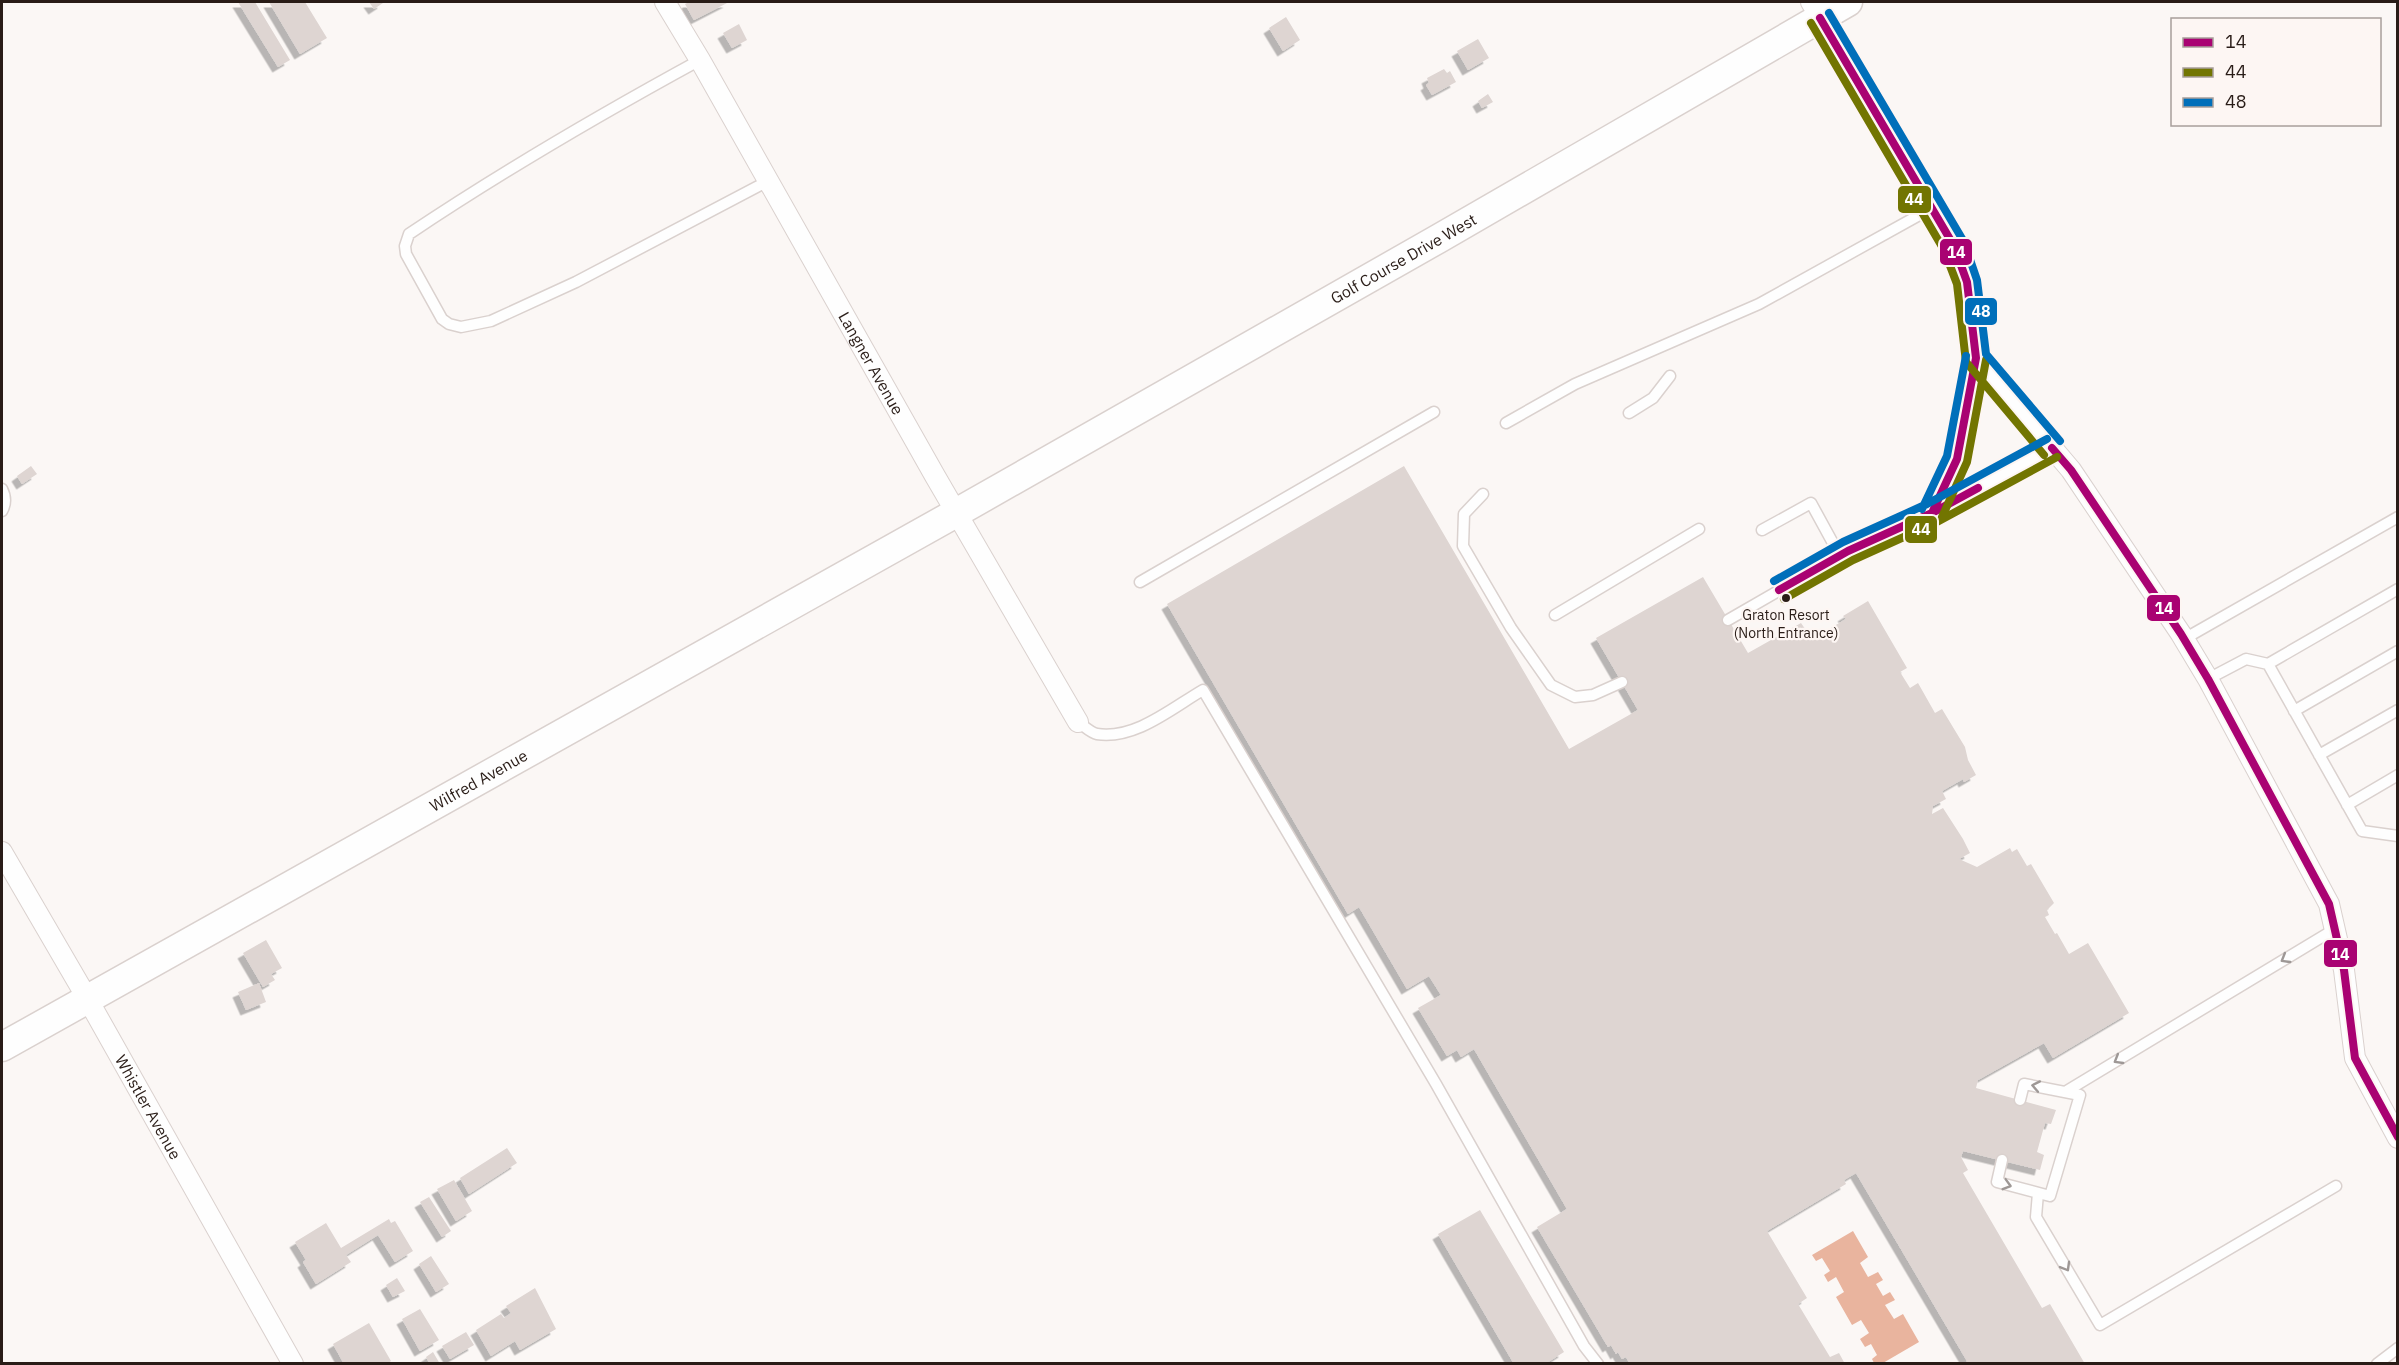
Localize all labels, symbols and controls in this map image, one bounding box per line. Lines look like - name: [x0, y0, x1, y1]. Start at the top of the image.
- legend: [2171, 18, 2381, 126]
- text: 14: [2225, 30, 2247, 53]
- text: 44: [2225, 60, 2247, 83]
- text: 48: [2225, 90, 2247, 113]
- line badge: 44: [1897, 185, 1932, 214]
- text: 44: [1904, 189, 1924, 209]
- street label: Golf Course Drive West: [1327, 209, 1480, 308]
- line badge: 14: [1939, 238, 1973, 266]
- text: 14: [1946, 242, 1966, 262]
- line badge: 48: [1964, 297, 1998, 326]
- text: 48: [1971, 301, 1991, 321]
- street label: Langner Avenue: [834, 308, 908, 418]
- line badge: 44: [1904, 515, 1938, 544]
- text: 44: [1911, 519, 1931, 539]
- marker: Graton Resort (North Entrance): [1780, 592, 1792, 604]
- line badge: 14: [2146, 594, 2181, 622]
- text: 14: [2154, 598, 2174, 618]
- place label: Graton Resort (North Entrance): [1734, 606, 1838, 642]
- street label: Wilfred Avenue: [426, 745, 531, 816]
- line badge: 14: [2323, 939, 2358, 968]
- text: 14: [2330, 944, 2350, 964]
- one-way arrow: [2281, 951, 2291, 963]
- street label: Whistler Avenue: [111, 1051, 186, 1163]
- one-way arrow: [2114, 1052, 2124, 1064]
- one-way arrow: [2032, 1080, 2042, 1093]
- one-way arrow: [2002, 1177, 2012, 1190]
- one-way arrow: [2059, 1261, 2070, 1271]

